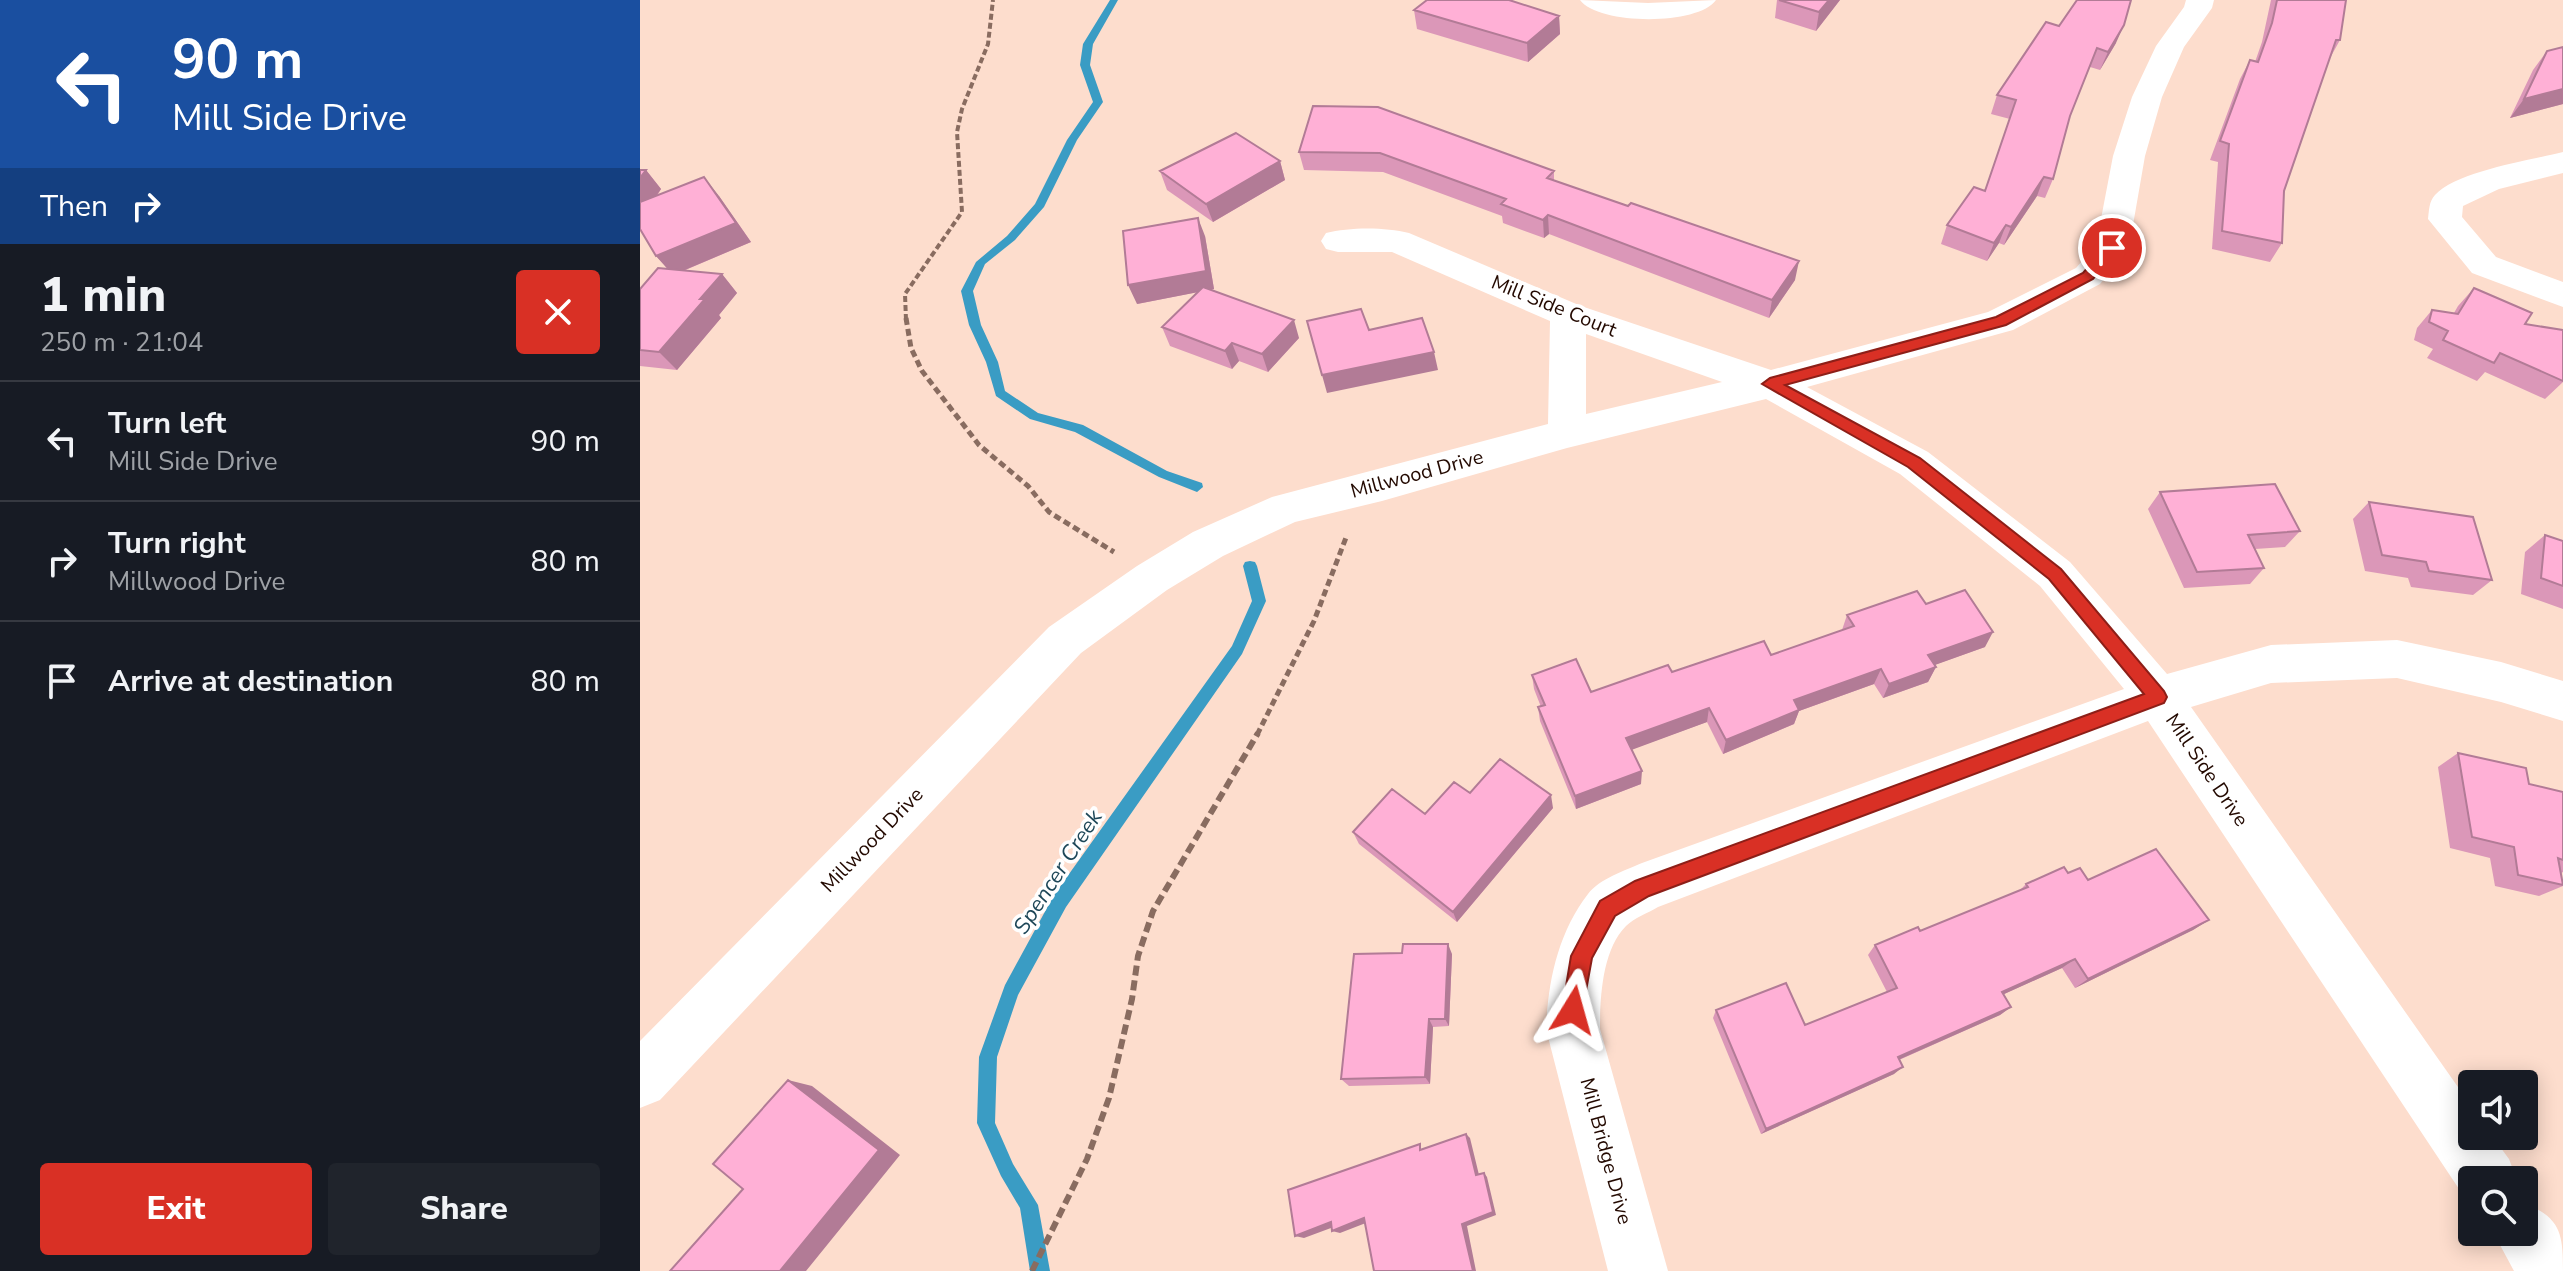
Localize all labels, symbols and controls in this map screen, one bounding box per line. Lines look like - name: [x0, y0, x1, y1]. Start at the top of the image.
- text: 90 m: [172, 21, 303, 98]
- icon: left: [40, 32, 144, 136]
- text: Mill Side Drive: [172, 94, 407, 143]
- icon: right: [124, 184, 168, 228]
- text: Then: [40, 186, 108, 227]
- pin: [2078, 214, 2146, 282]
- icon: arrive: [2090, 226, 2134, 270]
- text: 1 min: [40, 262, 166, 328]
- street label: Mill Side Court: [1487, 269, 1622, 344]
- button: close: [516, 270, 600, 354]
- text: 250 m · 21:04: [40, 325, 203, 360]
- text: Turn left: [108, 403, 226, 444]
- icon: left: [40, 419, 84, 463]
- text: 90 m: [531, 421, 600, 462]
- street label: Millwood Drive: [1348, 443, 1486, 505]
- text: Mill Side Drive: [108, 444, 278, 479]
- text: Turn right: [108, 523, 246, 564]
- icon: right: [40, 539, 84, 583]
- text: 80 m: [531, 541, 600, 582]
- text: Millwood Drive: [108, 564, 285, 599]
- icon: arrive: [40, 659, 84, 703]
- text: Arrive at destination: [108, 661, 393, 702]
- text: 80 m: [531, 661, 600, 702]
- street label: Mill Side Drive: [2159, 708, 2255, 832]
- street label: Millwood Drive: [815, 782, 929, 898]
- water label: Spencer Creek: [1007, 803, 1110, 940]
- position arrow: [1531, 968, 1615, 1052]
- map controls: [2458, 1070, 2538, 1246]
- button: sound: [2458, 1070, 2538, 1150]
- street label: Mill Bridge Drive: [1573, 1075, 1639, 1227]
- button: Exit: [40, 1163, 312, 1255]
- button: Share: [328, 1163, 600, 1255]
- button: search: [2458, 1166, 2538, 1246]

